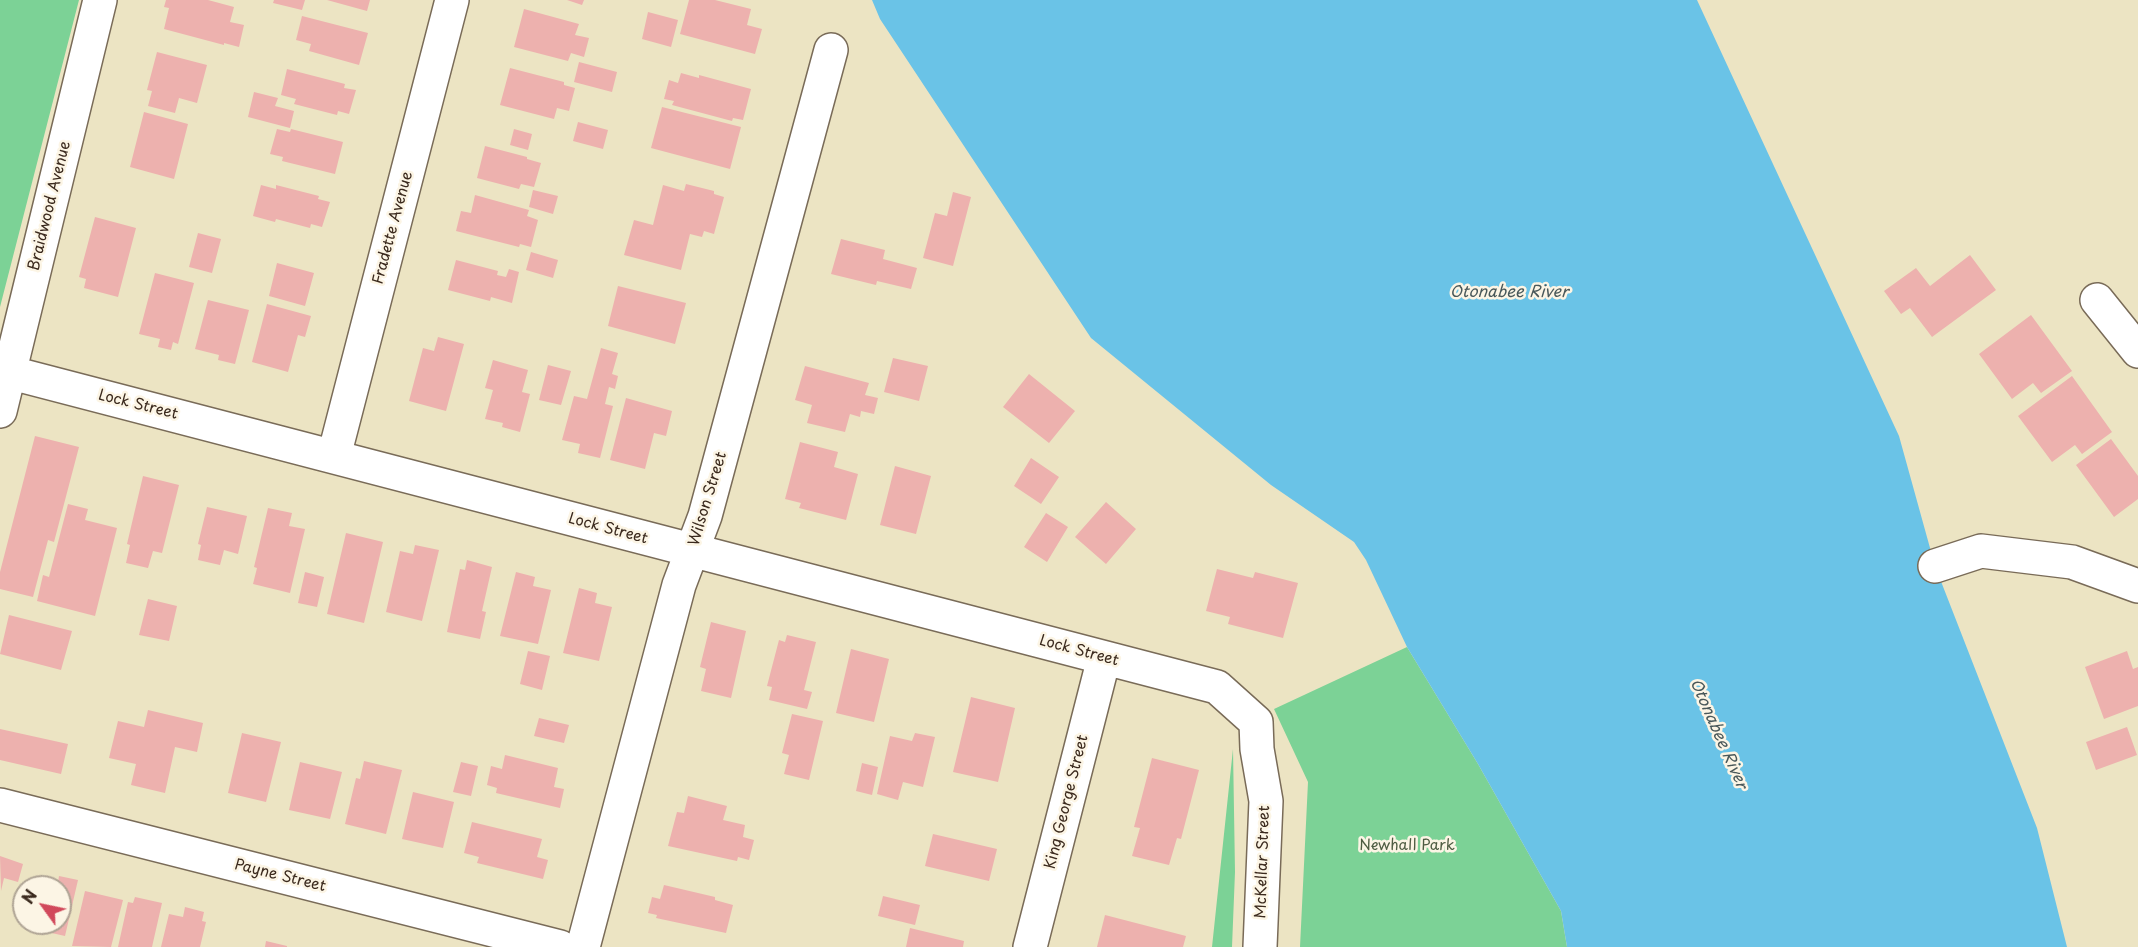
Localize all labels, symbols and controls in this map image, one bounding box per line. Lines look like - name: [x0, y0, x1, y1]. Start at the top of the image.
- street label: Braidwood Avenue: [25, 139, 75, 273]
- street label: Fradette Avenue: [369, 170, 417, 286]
- water label: Otonabee River: [1450, 283, 1568, 303]
- street label: Lock Street: [96, 386, 180, 424]
- street label: Wilson Street: [685, 450, 731, 548]
- street label: Lock Street: [566, 510, 650, 548]
- street label: Lock Street: [1037, 632, 1121, 670]
- water label: Otonabee River: [1685, 676, 1751, 792]
- street label: King George Street: [1042, 733, 1092, 871]
- street label: McKellar Street: [1252, 805, 1274, 919]
- park label: Newhall Park: [1359, 837, 1455, 855]
- street label: Payne Street: [232, 856, 328, 896]
- north arrow: [12, 875, 72, 935]
- text: N: [15, 884, 42, 908]

